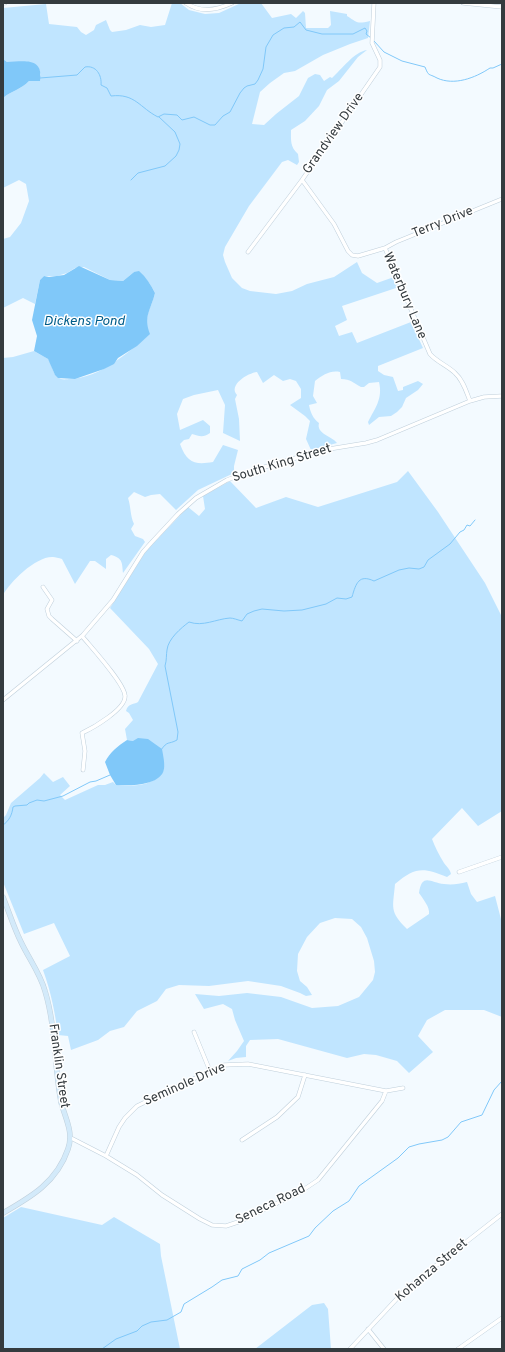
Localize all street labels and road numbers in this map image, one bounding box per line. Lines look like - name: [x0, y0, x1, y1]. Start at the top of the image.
- street label: Grandview Drive: [300, 90, 368, 178]
- street label: Terry Drive: [410, 204, 476, 242]
- street label: Waterbury Lane: [379, 250, 429, 342]
- street label: South King Street: [231, 442, 333, 486]
- street label: Franklin Street: [44, 1023, 72, 1109]
- street label: Seminole Drive: [142, 1060, 228, 1110]
- street label: Seneca Road: [234, 1181, 308, 1229]
- street label: Kohanza Street: [393, 1236, 471, 1306]

